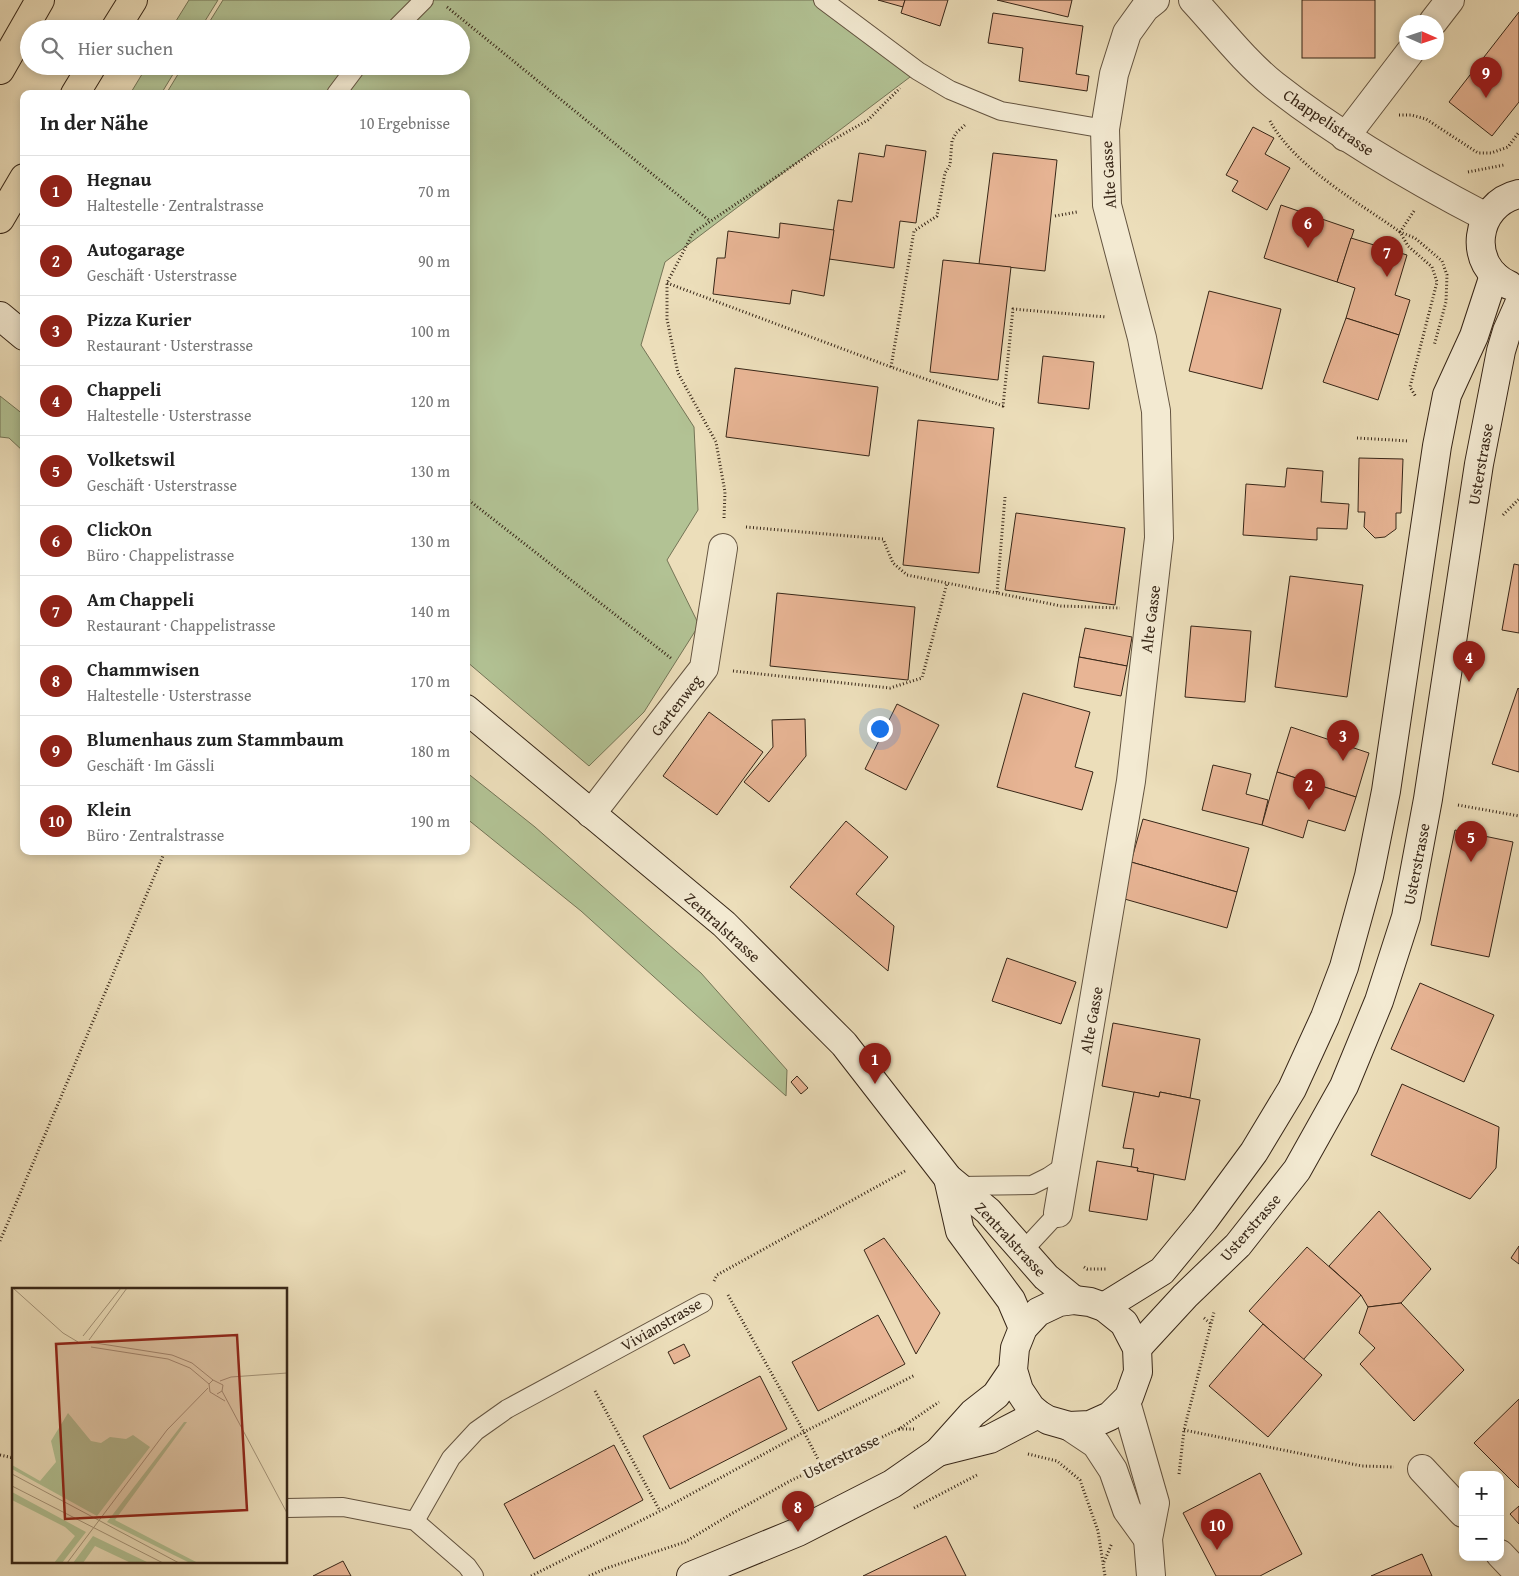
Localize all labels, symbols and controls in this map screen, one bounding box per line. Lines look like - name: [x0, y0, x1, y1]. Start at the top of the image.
- north arrow: [1399, 15, 1444, 60]
- search box: [20, 20, 470, 75]
- icon: search: [38, 34, 66, 62]
- text: Hier suchen: [78, 34, 173, 62]
- pin: 9: [1470, 57, 1502, 98]
- street label: Chappelistrasse: [1279, 83, 1379, 161]
- text: In der Nähe: [40, 107, 148, 138]
- text: 10 Ergebnisse: [359, 111, 450, 135]
- street label: Alte Gasse: [1094, 140, 1122, 210]
- text: Hegnau: [87, 165, 151, 193]
- text: 1: [52, 179, 60, 203]
- text: 70 m: [418, 179, 450, 203]
- text: Haltestelle · Zentralstrasse: [87, 193, 264, 217]
- pin: 6: [1292, 207, 1324, 248]
- text: Autogarage: [87, 235, 185, 263]
- pin: 7: [1371, 236, 1403, 277]
- text: 2: [52, 249, 60, 273]
- text: 90 m: [418, 249, 450, 273]
- text: Geschäft · Usterstrasse: [87, 263, 237, 287]
- text: Pizza Kurier: [87, 305, 192, 333]
- text: 3: [52, 319, 60, 343]
- text: 100 m: [410, 319, 450, 343]
- text: Restaurant · Usterstrasse: [87, 333, 253, 357]
- text: Chappeli: [87, 375, 161, 403]
- text: 4: [52, 389, 60, 413]
- text: 120 m: [410, 389, 450, 413]
- text: Haltestelle · Usterstrasse: [87, 403, 251, 427]
- street label: Usterstrasse: [1461, 421, 1499, 507]
- text: Volketswil: [87, 445, 175, 473]
- text: 5: [52, 459, 60, 483]
- text: 130 m: [410, 459, 450, 483]
- text: Geschäft · Usterstrasse: [87, 473, 237, 497]
- text: ClickOn: [87, 515, 152, 543]
- text: 6: [52, 529, 60, 553]
- text: 130 m: [410, 529, 450, 553]
- text: Büro · Chappelistrasse: [87, 543, 234, 567]
- street label: Alte Gasse: [1134, 584, 1166, 654]
- text: Am Chappeli: [87, 585, 194, 613]
- text: 7: [52, 599, 60, 623]
- text: 140 m: [410, 599, 450, 623]
- text: Restaurant · Chappelistrasse: [87, 613, 275, 637]
- pin: 4: [1453, 641, 1485, 682]
- text: Chammwisen: [87, 655, 200, 683]
- text: 8: [52, 669, 60, 693]
- text: 170 m: [410, 669, 450, 693]
- street label: Gartenweg: [644, 669, 708, 741]
- text: Haltestelle · Usterstrasse: [87, 683, 251, 707]
- your location: [867, 716, 893, 742]
- pin: 3: [1327, 720, 1359, 761]
- text: Blumenhaus zum Stammbaum: [87, 725, 344, 753]
- text: 9: [52, 739, 60, 763]
- text: 180 m: [410, 739, 450, 763]
- text: Geschäft · Im Gässli: [87, 753, 214, 777]
- pin: 2: [1293, 769, 1325, 810]
- text: Klein: [87, 795, 131, 823]
- text: 10: [48, 809, 64, 833]
- text: 190 m: [410, 809, 450, 833]
- street label: Usterstrasse: [1396, 821, 1436, 907]
- pin: 5: [1455, 821, 1487, 862]
- text: Büro · Zentralstrasse: [87, 823, 224, 847]
- street label: Zentralstrasse: [680, 886, 766, 968]
- street label: Alte Gasse: [1073, 984, 1109, 1056]
- pin: 1: [859, 1043, 891, 1084]
- street label: Usterstrasse: [1214, 1188, 1286, 1266]
- street label: Zentralstrasse: [970, 1196, 1052, 1282]
- inset map: [12, 1288, 288, 1564]
- street label: Vivianstrasse: [616, 1291, 706, 1357]
- street label: Usterstrasse: [799, 1427, 883, 1485]
- map controls: [1459, 1471, 1504, 1561]
- button: +: [1459, 1471, 1504, 1516]
- pin: 8: [782, 1491, 814, 1532]
- pin: 10: [1201, 1509, 1233, 1550]
- button: −: [1459, 1516, 1504, 1561]

